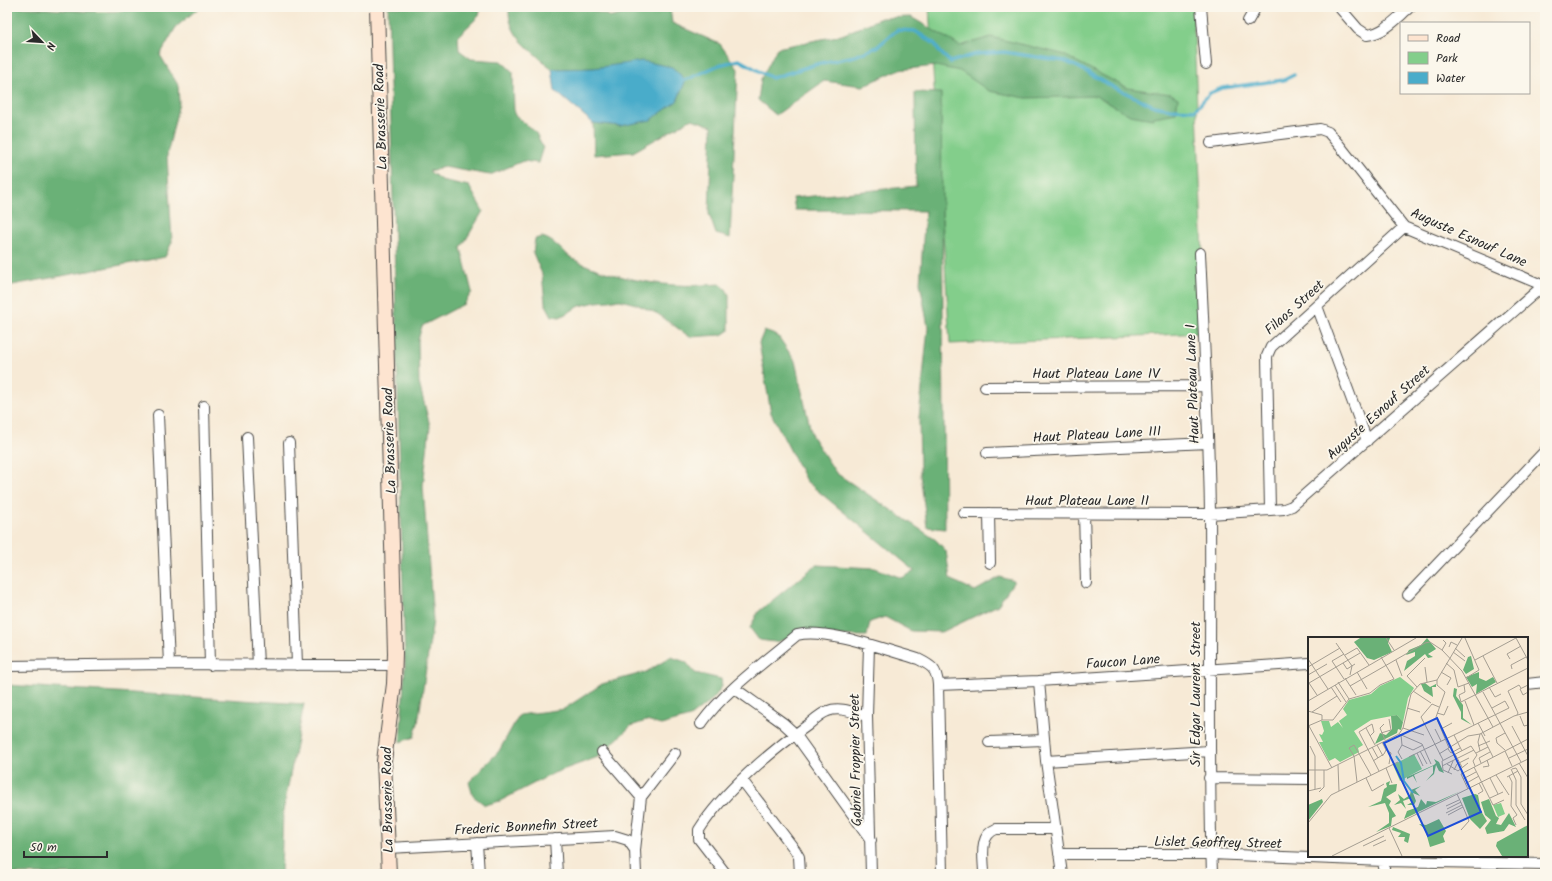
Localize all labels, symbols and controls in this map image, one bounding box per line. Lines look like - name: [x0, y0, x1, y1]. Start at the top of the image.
- north arrow: [22, 22, 62, 62]
- legend: [1400, 22, 1530, 94]
- text: Road: [1436, 29, 1461, 48]
- text: N: [41, 39, 60, 53]
- text: Park: [1436, 49, 1458, 68]
- street label: La Brasserie Road: [368, 63, 394, 170]
- text: Water: [1436, 69, 1466, 88]
- street label: Auguste Esnouf Lane: [1407, 202, 1531, 274]
- street label: Filaos Street: [1260, 274, 1330, 341]
- street label: Haut Plateau Lane I: [1180, 324, 1206, 444]
- street label: Auguste Esnouf Street: [1322, 360, 1436, 465]
- street label: Haut Plateau Lane IV: [1032, 363, 1161, 385]
- street label: La Brasserie Road: [377, 387, 403, 494]
- street label: Haut Plateau Lane III: [1032, 421, 1162, 449]
- street label: Haut Plateau Lane II: [1025, 490, 1149, 512]
- street label: Sir Edgar Laurent Street: [1185, 621, 1207, 767]
- inset map: [1308, 637, 1528, 857]
- street label: Faucon Lane: [1085, 648, 1162, 676]
- street label: Gabriel Froppier Street: [844, 693, 868, 827]
- street label: La Brasserie Road: [376, 746, 400, 853]
- street label: Frederic Bonnefin Street: [454, 812, 599, 842]
- street label: Lislet Geoffrey Street: [1154, 831, 1283, 855]
- scale bar: [24, 833, 107, 859]
- text: 50 m: [30, 838, 57, 857]

